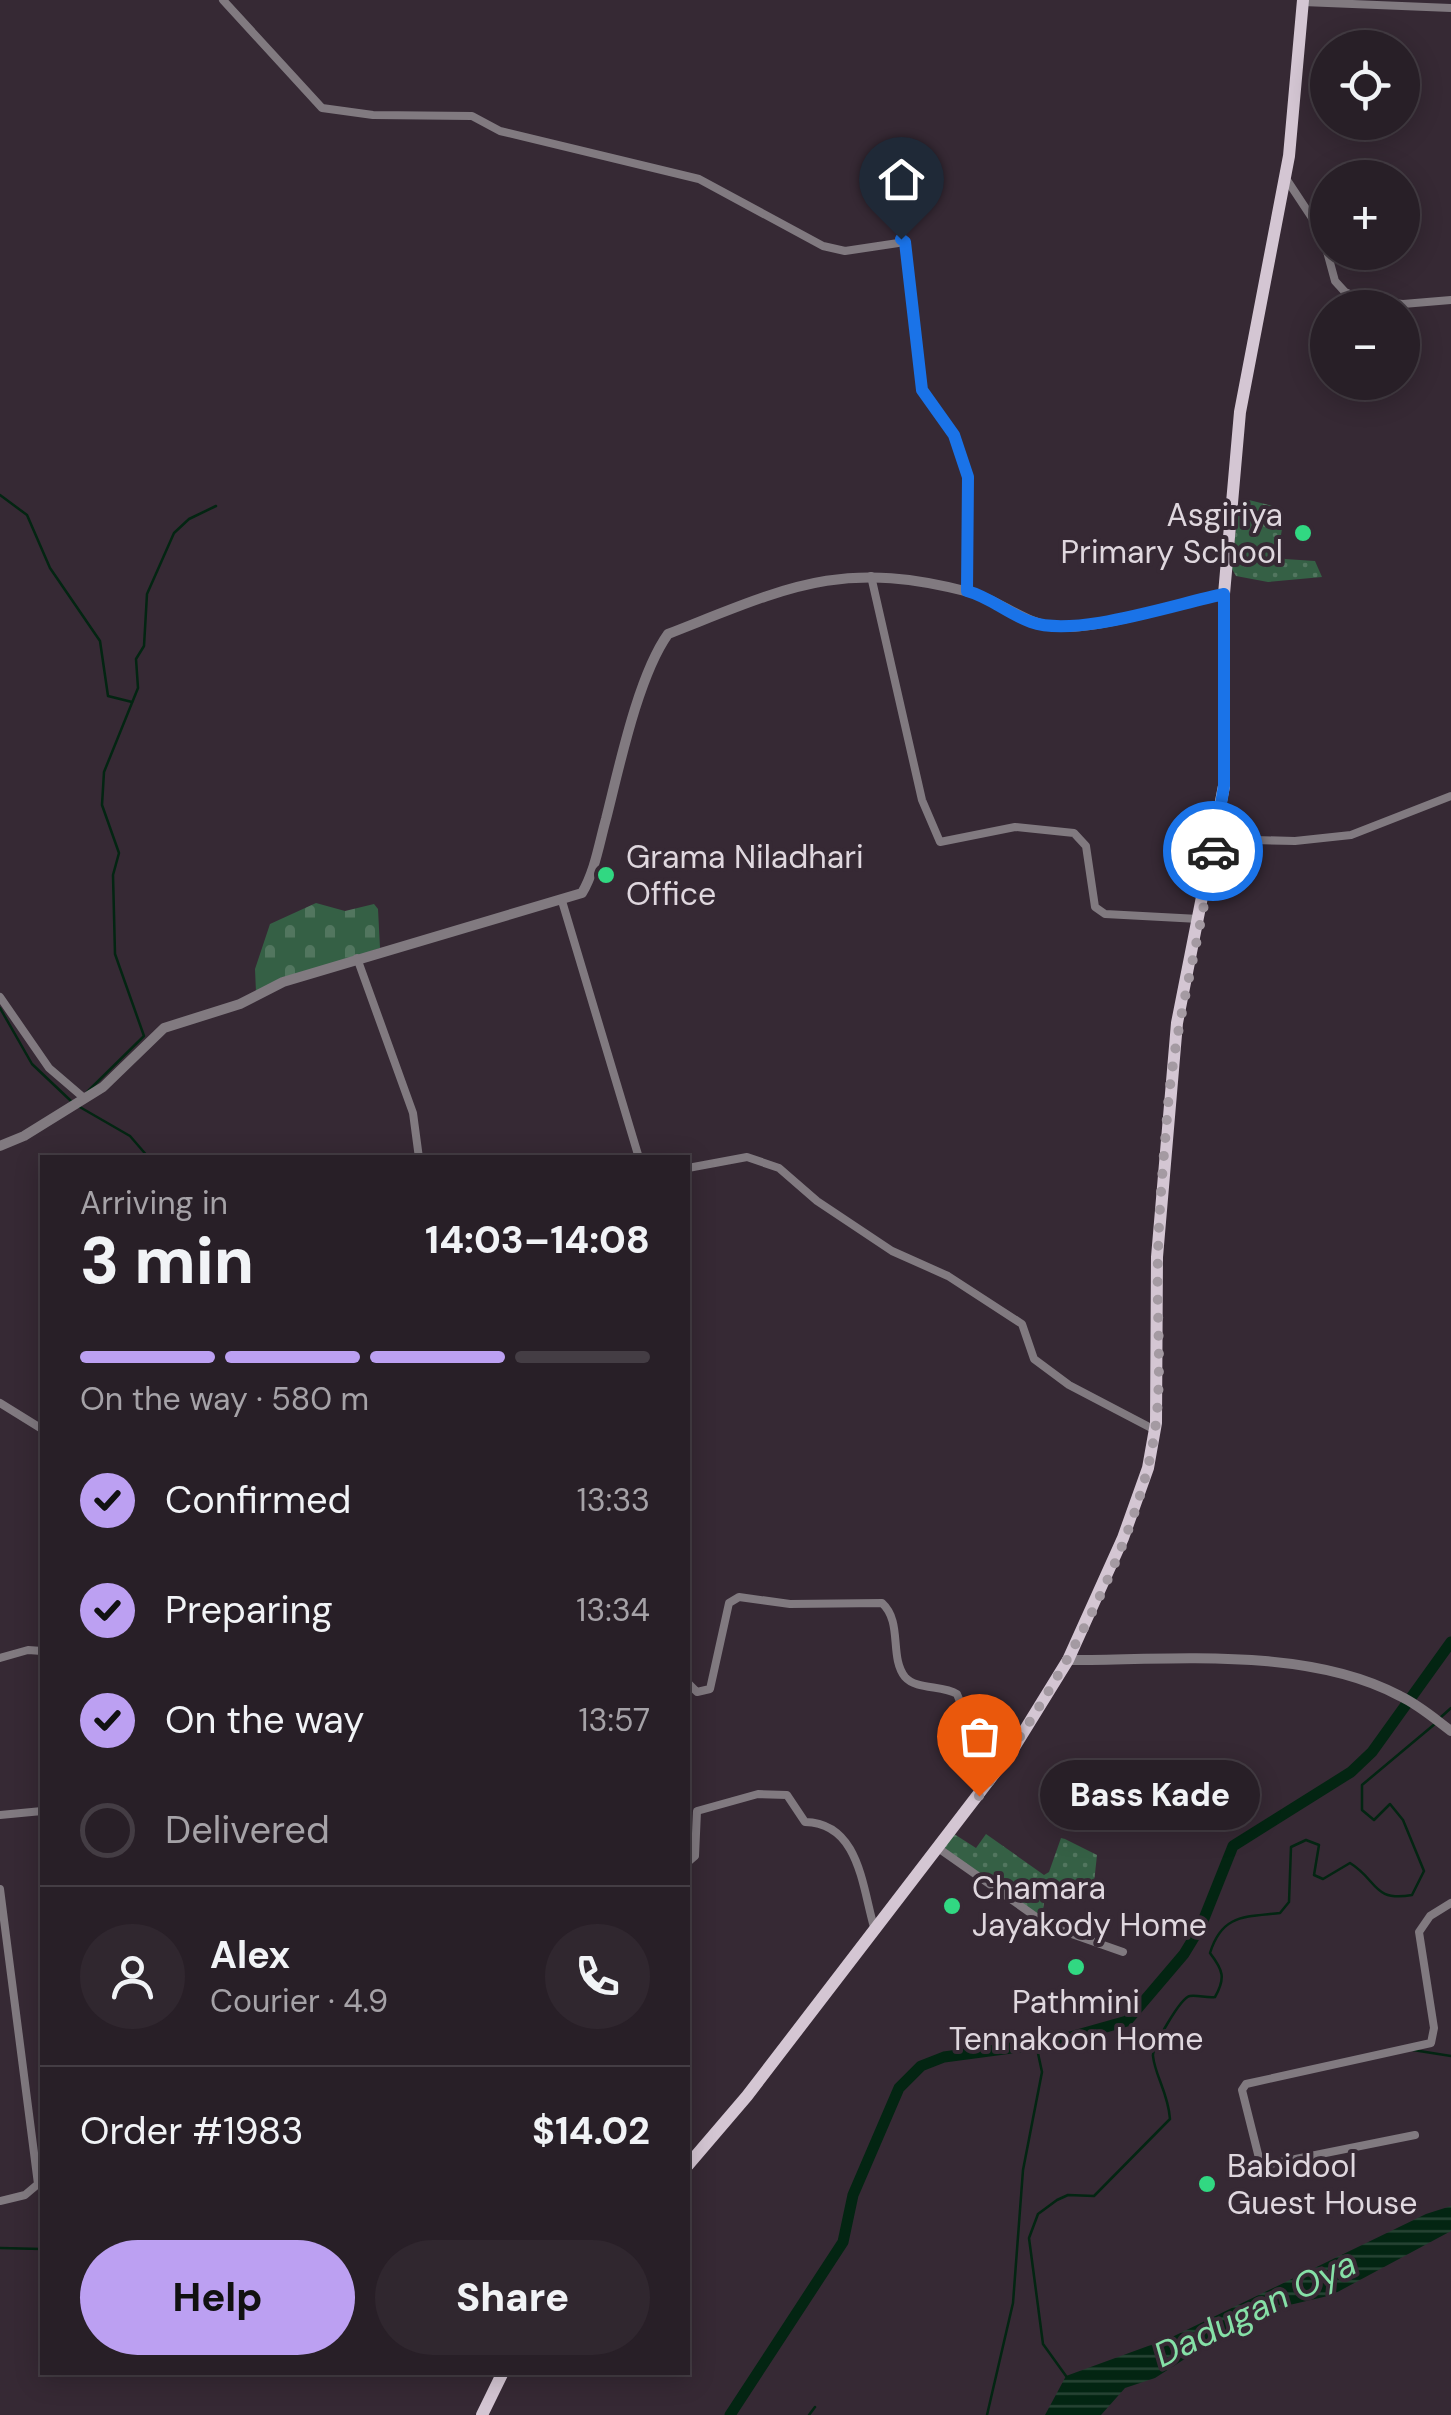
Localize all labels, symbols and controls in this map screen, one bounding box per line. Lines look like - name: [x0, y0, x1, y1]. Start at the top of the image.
- map controls: [1310, 30, 1420, 400]
- button: locate: [1310, 30, 1420, 140]
- pin: [859, 137, 944, 240]
- icon: home: [874, 152, 929, 207]
- button: +: [1310, 160, 1420, 270]
- button: −: [1310, 290, 1420, 400]
- place label: Asgiriya Primary School: [1061, 494, 1283, 573]
- marker: Asgiriya Primary School: [1292, 522, 1314, 544]
- courier: [1163, 801, 1263, 901]
- icon: car: [1186, 824, 1241, 879]
- place label: Grama Niladhari Office: [626, 836, 864, 915]
- marker: Grama Niladhari Office: [595, 864, 617, 886]
- text: Arriving in: [80, 1182, 228, 1224]
- text: 14:03–14:08: [425, 1215, 650, 1265]
- text: 3 min: [80, 1219, 254, 1303]
- text: On the way · 580 m: [80, 1378, 369, 1420]
- icon: check: [80, 1473, 135, 1528]
- text: Confirmed: [165, 1475, 351, 1525]
- text: 13:33: [577, 1479, 650, 1521]
- icon: check: [80, 1583, 135, 1638]
- text: Preparing: [165, 1585, 333, 1635]
- text: 13:34: [576, 1589, 650, 1631]
- icon: check: [80, 1693, 135, 1748]
- pin: [937, 1694, 1022, 1797]
- text: On the way: [165, 1695, 364, 1745]
- text: 13:57: [579, 1699, 650, 1741]
- icon: bag: [952, 1709, 1007, 1764]
- callout: Bass Kade: [1039, 1761, 1259, 1831]
- text: Bass Kade: [1070, 1774, 1230, 1816]
- text: Delivered: [165, 1805, 330, 1855]
- place label: Chamara Jayakody Home: [972, 1867, 1207, 1946]
- marker: Chamara Jayakody Home: [941, 1895, 963, 1917]
- button: person: [80, 1924, 185, 2029]
- button: phone: [545, 1924, 650, 2029]
- text: Alex: [210, 1930, 290, 1980]
- marker: Pathmini Tennakoon Home: [1065, 1956, 1087, 1978]
- text: Courier · 4.9: [210, 1980, 388, 2022]
- place label: Pathmini Tennakoon Home: [949, 1981, 1203, 2060]
- text: Order #1983: [80, 2106, 304, 2156]
- text: $14.02: [532, 2106, 650, 2156]
- place label: Babidool Guest House: [1227, 2145, 1418, 2224]
- marker: Babidool Guest House: [1196, 2173, 1218, 2195]
- button: Help: [80, 2240, 355, 2355]
- button: Share: [375, 2240, 650, 2355]
- water label: Dadugan Oya: [1146, 2240, 1364, 2378]

